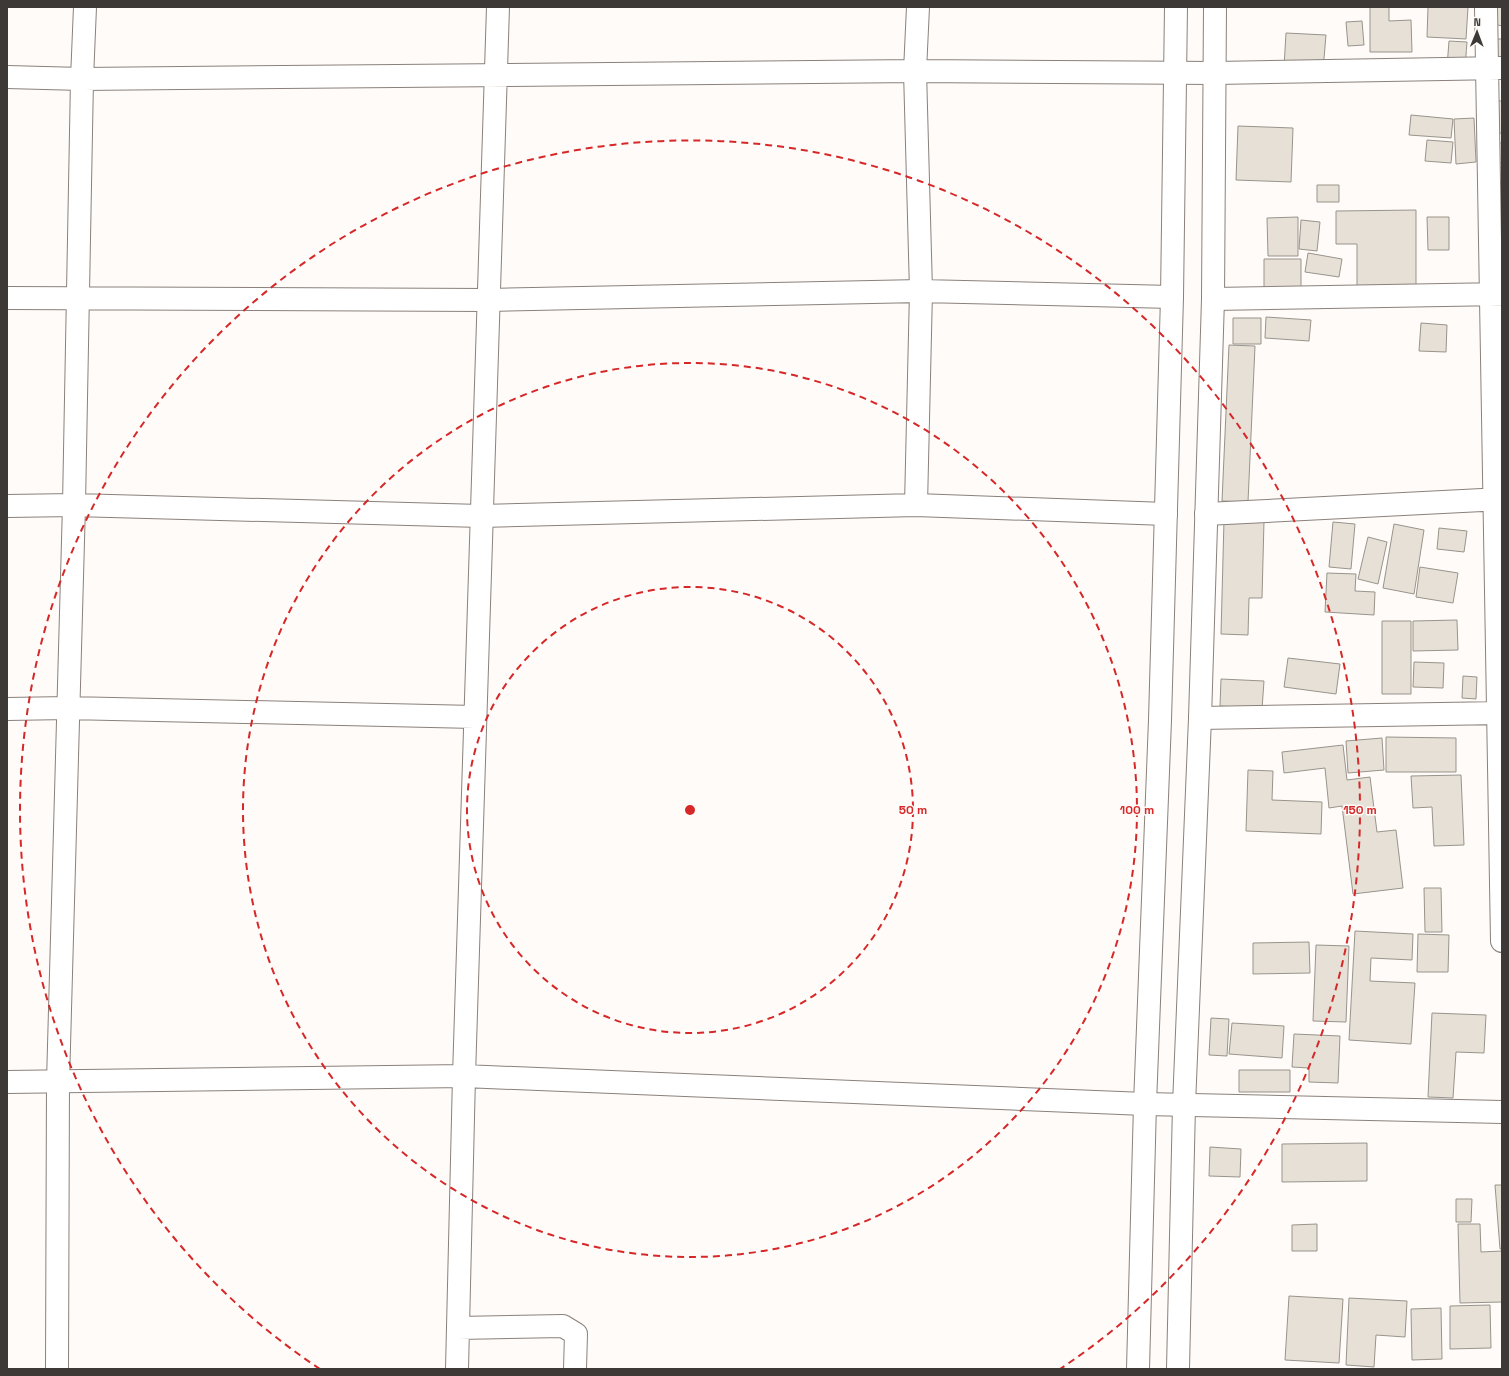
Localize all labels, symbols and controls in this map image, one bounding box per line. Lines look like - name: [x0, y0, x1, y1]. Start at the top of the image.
- north arrow: [1457, 12, 1497, 52]
- text: N: [1473, 15, 1481, 29]
- text: 50 m: [899, 802, 927, 818]
- text: 100 m: [1120, 802, 1154, 818]
- text: 150 m: [1343, 802, 1377, 818]
- centre of rings: [683, 803, 697, 817]

